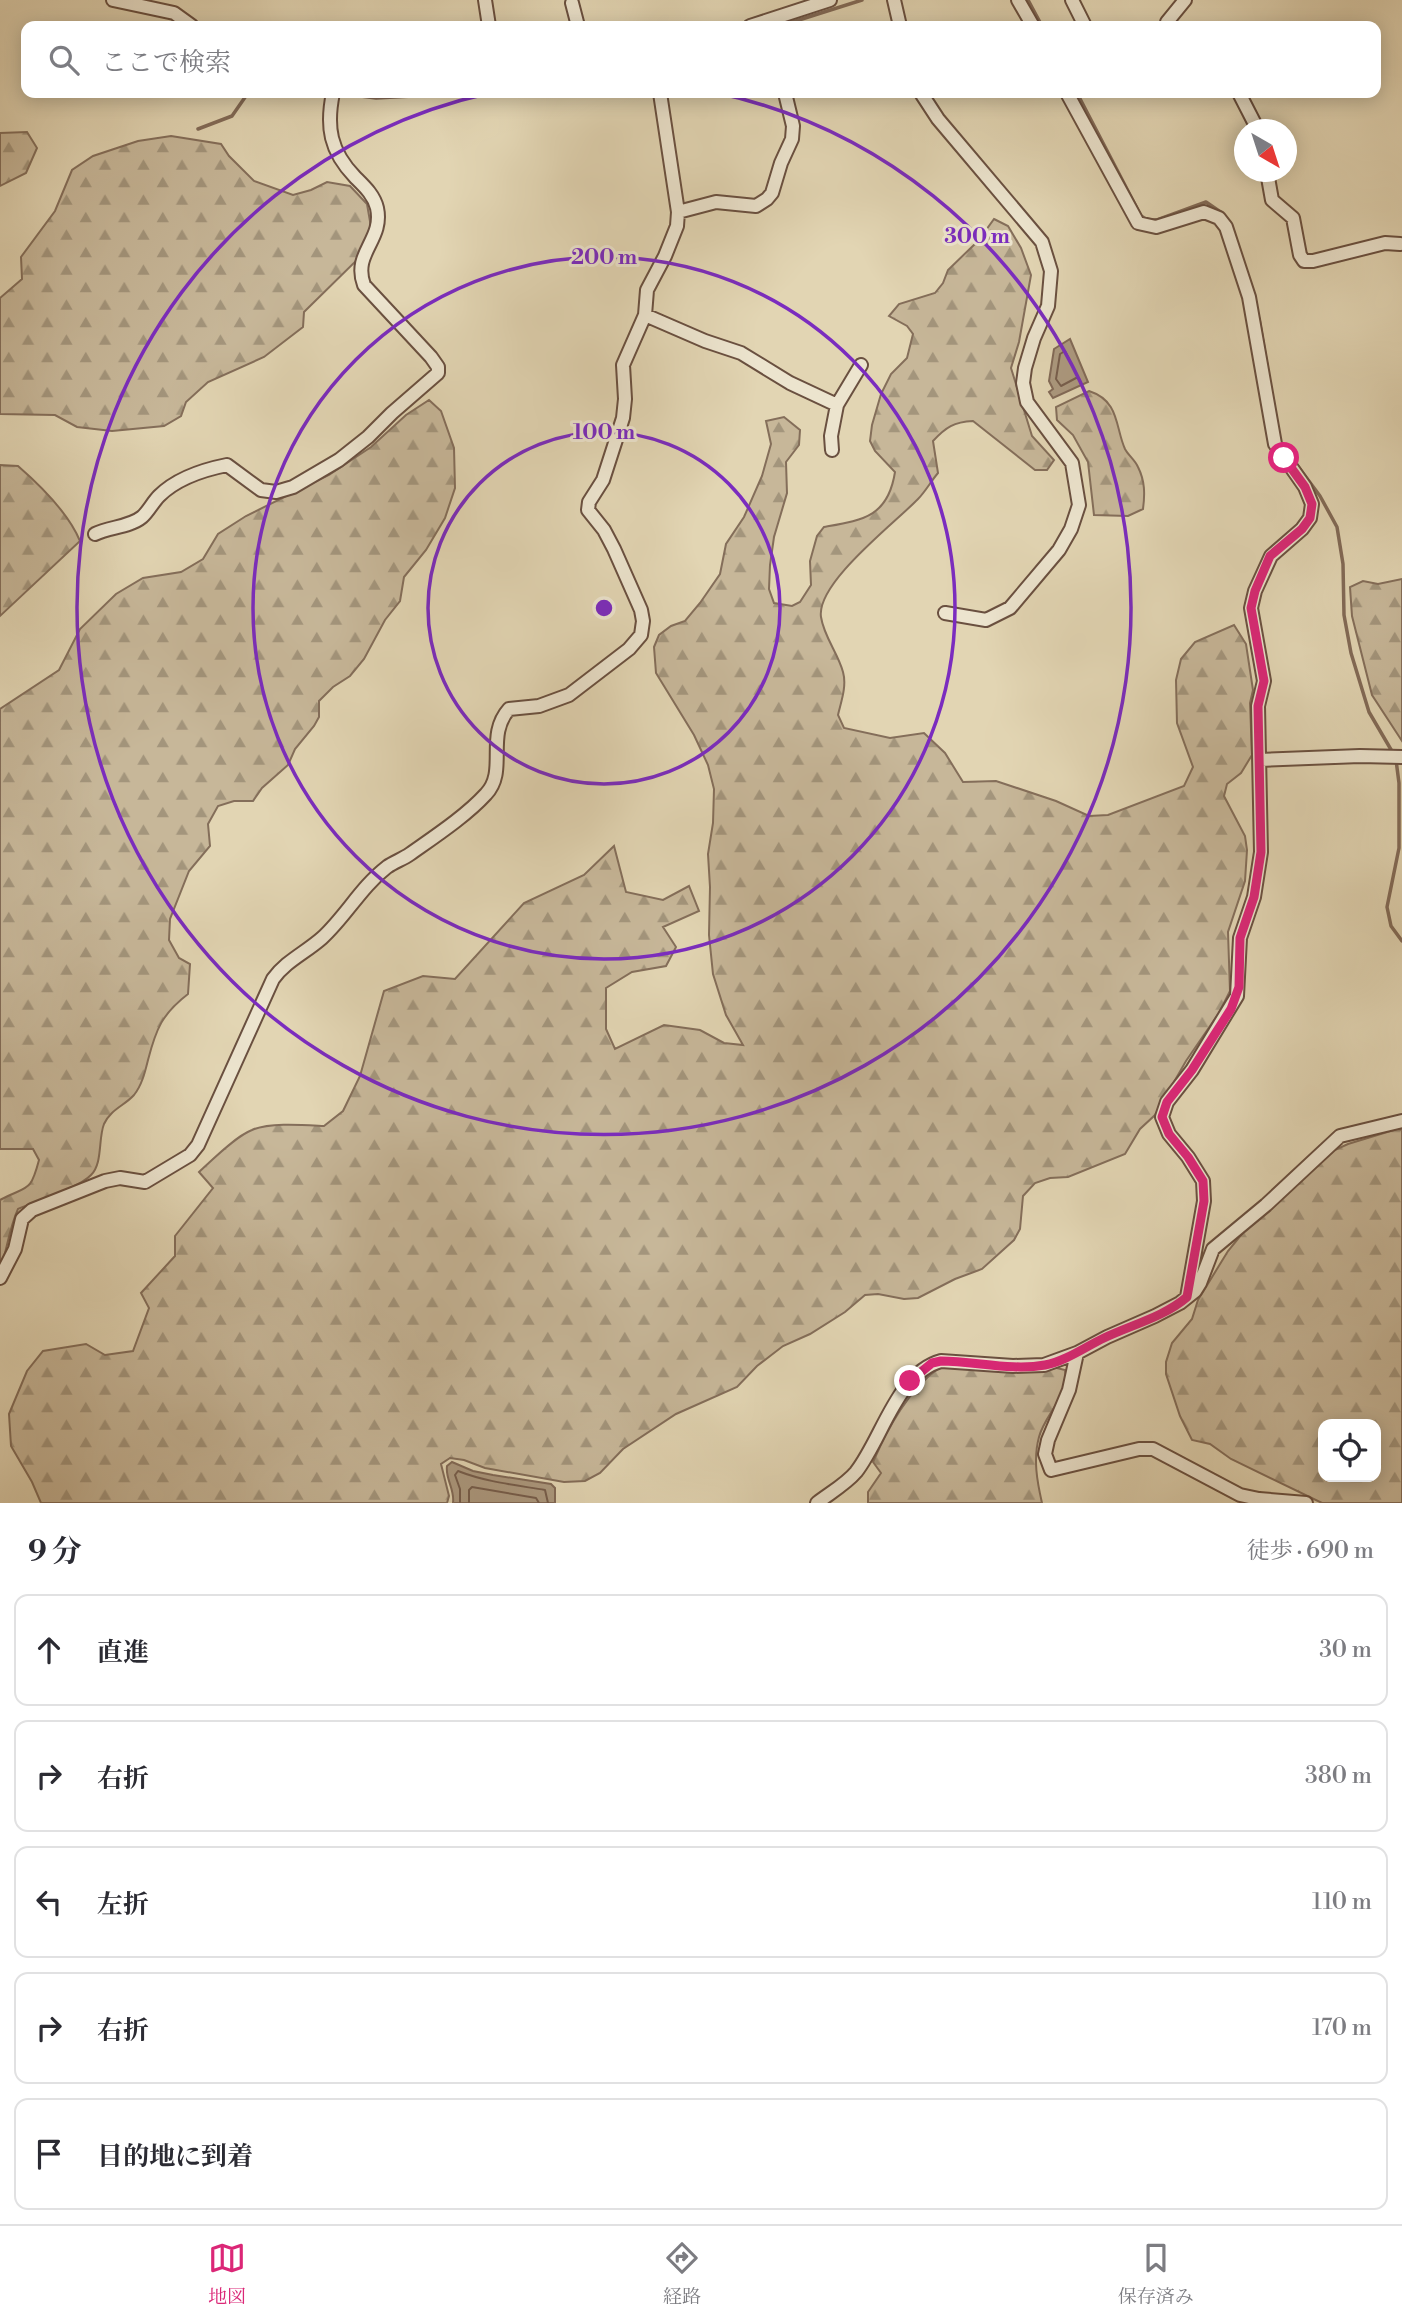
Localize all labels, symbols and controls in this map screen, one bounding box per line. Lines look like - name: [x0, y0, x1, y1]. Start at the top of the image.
- search box: [21, 21, 1381, 98]
- icon: search: [45, 41, 83, 79]
- text: ここで検索: [101, 47, 231, 79]
- north arrow: [1234, 119, 1297, 182]
- text: 300 m: [944, 224, 1010, 250]
- text: 200 m: [571, 245, 637, 271]
- text: 100 m: [573, 420, 635, 446]
- route start: [1268, 442, 1299, 473]
- centre of rings: [592, 596, 616, 620]
- route end: [894, 1365, 925, 1396]
- map controls: [1318, 1419, 1381, 1482]
- button: locate: [1318, 1419, 1381, 1482]
- text: 9 分: [28, 1533, 82, 1571]
- text: 徒歩 · 690 m: [1247, 1537, 1374, 1565]
- icon: ahead: [30, 1631, 68, 1669]
- text: 30 m: [1319, 1636, 1372, 1664]
- text: 直進: [97, 1637, 149, 1669]
- icon: right: [30, 1757, 68, 1795]
- text: 380 m: [1305, 1762, 1372, 1790]
- text: 右折: [97, 1763, 149, 1795]
- icon: left: [30, 1883, 68, 1921]
- text: 110 m: [1312, 1888, 1372, 1916]
- text: 左折: [97, 1889, 149, 1921]
- icon: right: [30, 2009, 68, 2047]
- text: 170 m: [1312, 2014, 1372, 2042]
- text: 右折: [97, 2015, 149, 2047]
- icon: arrive: [30, 2135, 68, 2173]
- text: 目的地に到着: [97, 2141, 253, 2173]
- tab: 地図: [208, 2239, 246, 2309]
- tab: 経路: [663, 2239, 701, 2309]
- tab: 保存済み: [1118, 2239, 1194, 2309]

